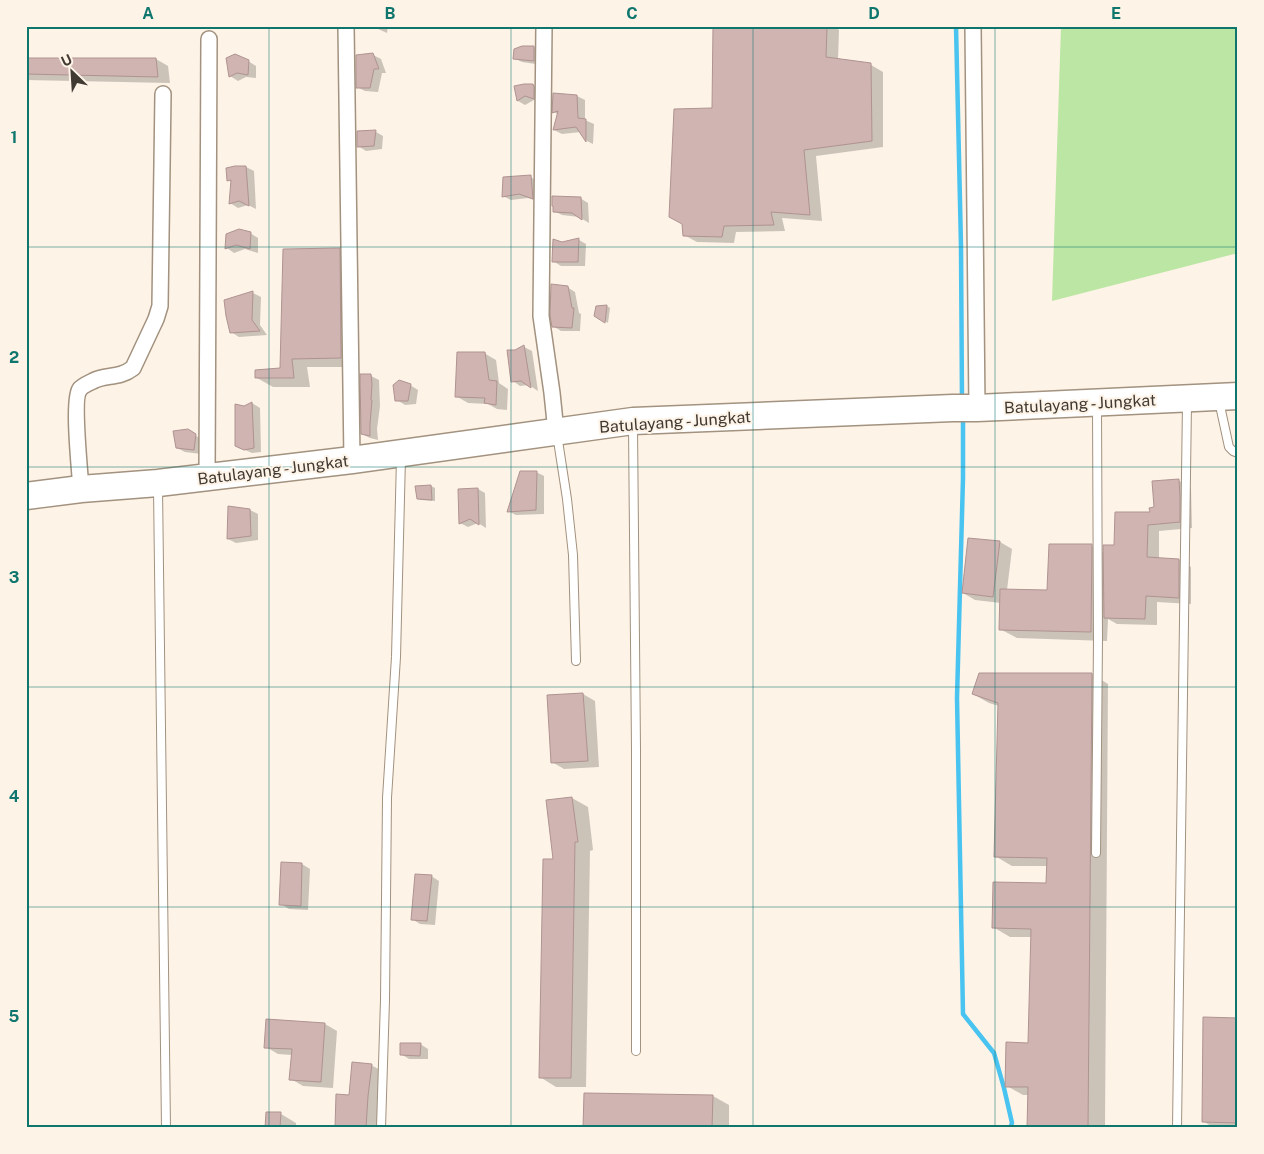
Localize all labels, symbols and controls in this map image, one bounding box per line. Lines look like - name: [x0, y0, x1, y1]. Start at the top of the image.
- text: A: [142, 4, 154, 23]
- text: B: [385, 4, 396, 23]
- text: C: [626, 4, 638, 23]
- text: D: [868, 4, 880, 23]
- text: E: [1111, 4, 1121, 23]
- north arrow: [48, 48, 98, 98]
- text: U: [59, 51, 74, 70]
- text: 1: [11, 128, 17, 147]
- text: 2: [9, 348, 19, 367]
- street label: Batulayang - Jungkat: [1003, 391, 1157, 417]
- street label: Batulayang - Jungkat: [598, 407, 752, 437]
- street label: Batulayang - Jungkat: [196, 451, 350, 489]
- text: 3: [9, 568, 19, 587]
- text: 4: [9, 787, 20, 806]
- text: 5: [9, 1007, 20, 1026]

